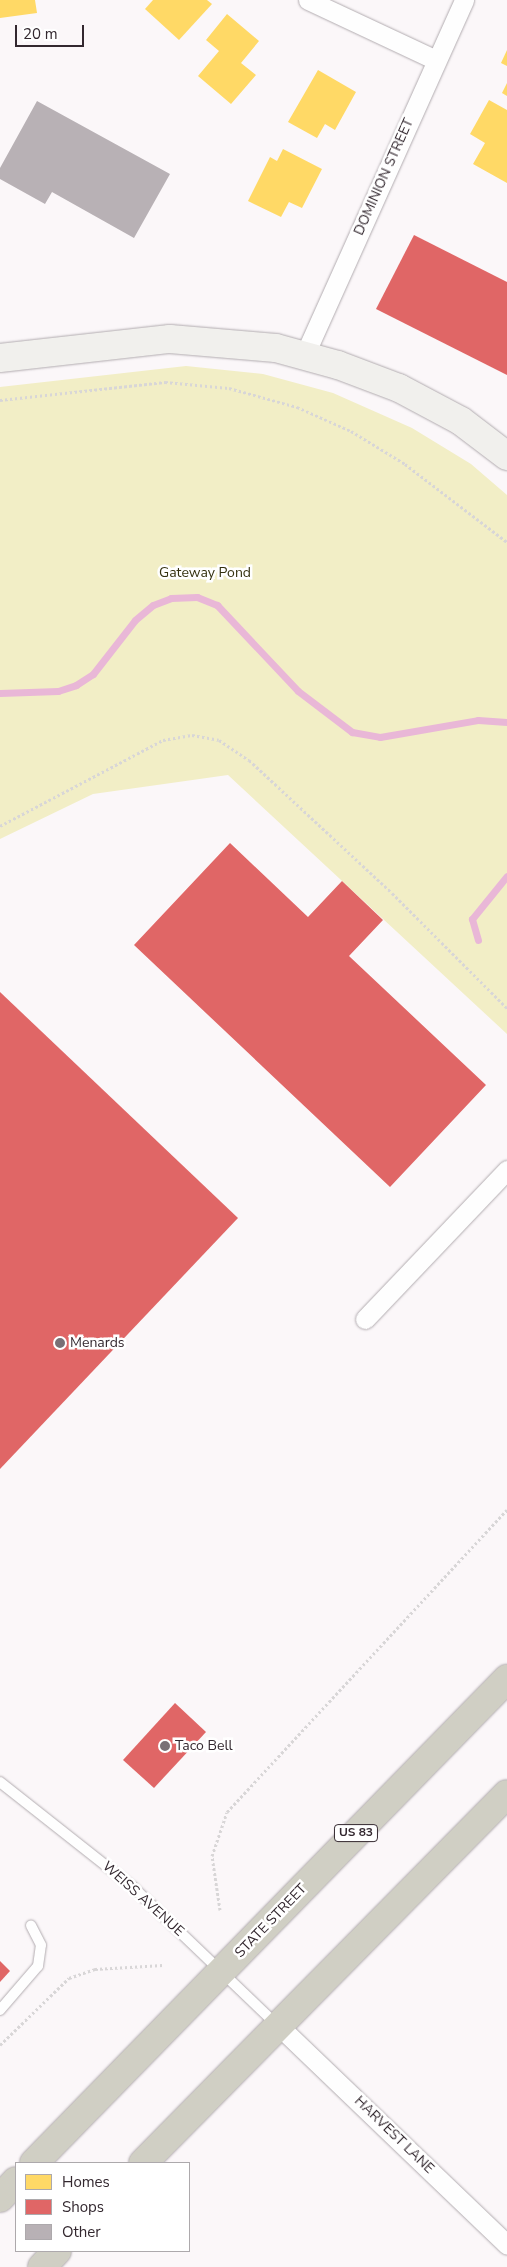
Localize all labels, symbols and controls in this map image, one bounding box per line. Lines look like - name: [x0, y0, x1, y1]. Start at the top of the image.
- scale bar: [18, 15, 86, 47]
- text: 20 m: [23, 24, 58, 44]
- street label: DOMINION STREET: [351, 116, 417, 238]
- park label: Gateway Pond: [159, 565, 251, 581]
- place label: Menards: [70, 1335, 125, 1351]
- marker: Menards: [54, 1337, 66, 1349]
- place label: Taco Bell: [175, 1738, 233, 1754]
- marker: Taco Bell: [159, 1740, 171, 1752]
- road number: US 83: [334, 1824, 378, 1842]
- street label: WEISS AVENUE: [99, 1858, 187, 1940]
- street label: STATE STREET: [232, 1881, 310, 1961]
- street label: HARVEST LANE: [351, 2093, 437, 2177]
- legend: [15, 2162, 190, 2252]
- text: Homes: [62, 2172, 110, 2192]
- text: Shops: [62, 2197, 104, 2217]
- text: Other: [62, 2222, 101, 2242]

